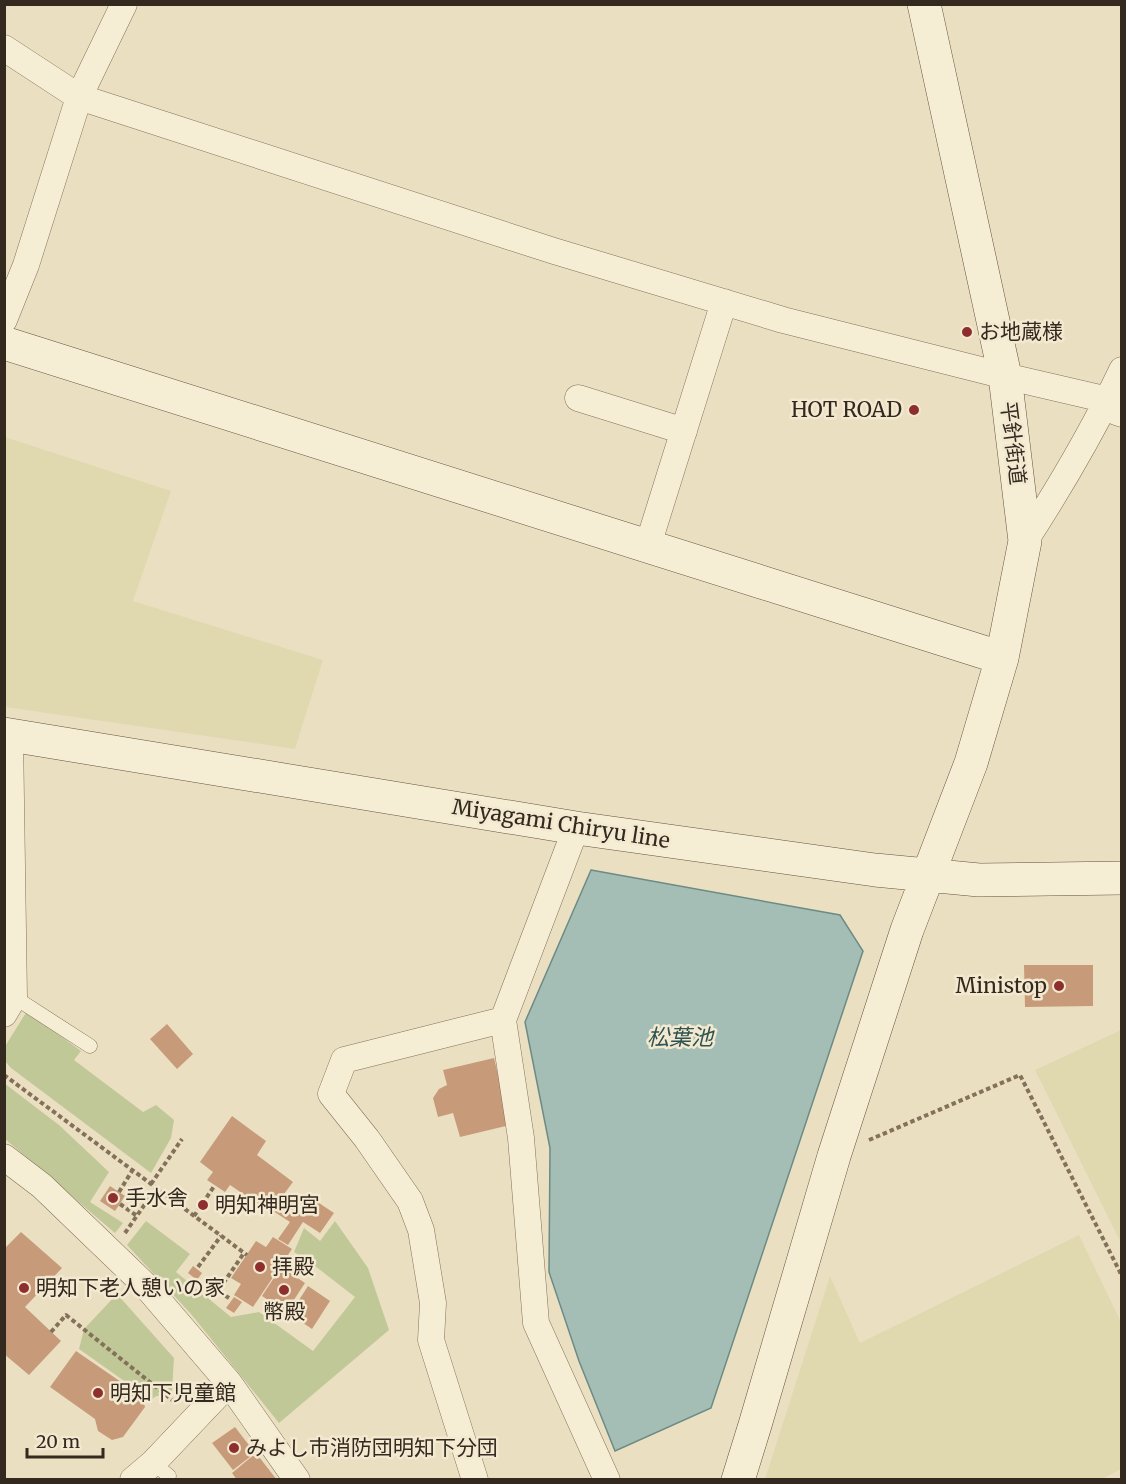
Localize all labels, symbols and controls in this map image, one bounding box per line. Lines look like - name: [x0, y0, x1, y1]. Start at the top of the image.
- place label: お地蔵様: [979, 318, 1063, 345]
- marker: お地蔵様: [960, 325, 974, 339]
- place label: HOT ROAD: [791, 396, 902, 423]
- street label: 平針街道: [995, 400, 1032, 486]
- marker: HOT ROAD: [907, 403, 921, 417]
- street label: Miyagami Chiryu line: [450, 793, 672, 854]
- place label: Ministop: [955, 972, 1047, 999]
- marker: Ministop: [1052, 979, 1066, 993]
- water label: 松葉池: [647, 1023, 715, 1051]
- place label: 手水舎: [125, 1184, 188, 1211]
- marker: 手水舎: [106, 1191, 120, 1205]
- place label: 明知神明宮: [215, 1191, 320, 1218]
- marker: 明知神明宮: [196, 1198, 210, 1212]
- place label: 拝殿: [272, 1253, 314, 1280]
- marker: 拝殿: [253, 1260, 267, 1274]
- place label: 明知下老人憩いの家: [36, 1274, 225, 1301]
- marker: 明知下老人憩いの家: [17, 1281, 31, 1295]
- marker: 幣殿: [277, 1283, 291, 1297]
- place label: 幣殿: [263, 1298, 305, 1325]
- place label: 明知下児童館: [110, 1379, 236, 1406]
- marker: 明知下児童館: [91, 1386, 105, 1400]
- scale bar: [27, 1421, 104, 1459]
- text: 20 m: [36, 1430, 80, 1453]
- place label: みよし市消防団明知下分団: [246, 1434, 498, 1461]
- marker: みよし市消防団明知下分団: [227, 1441, 241, 1455]

